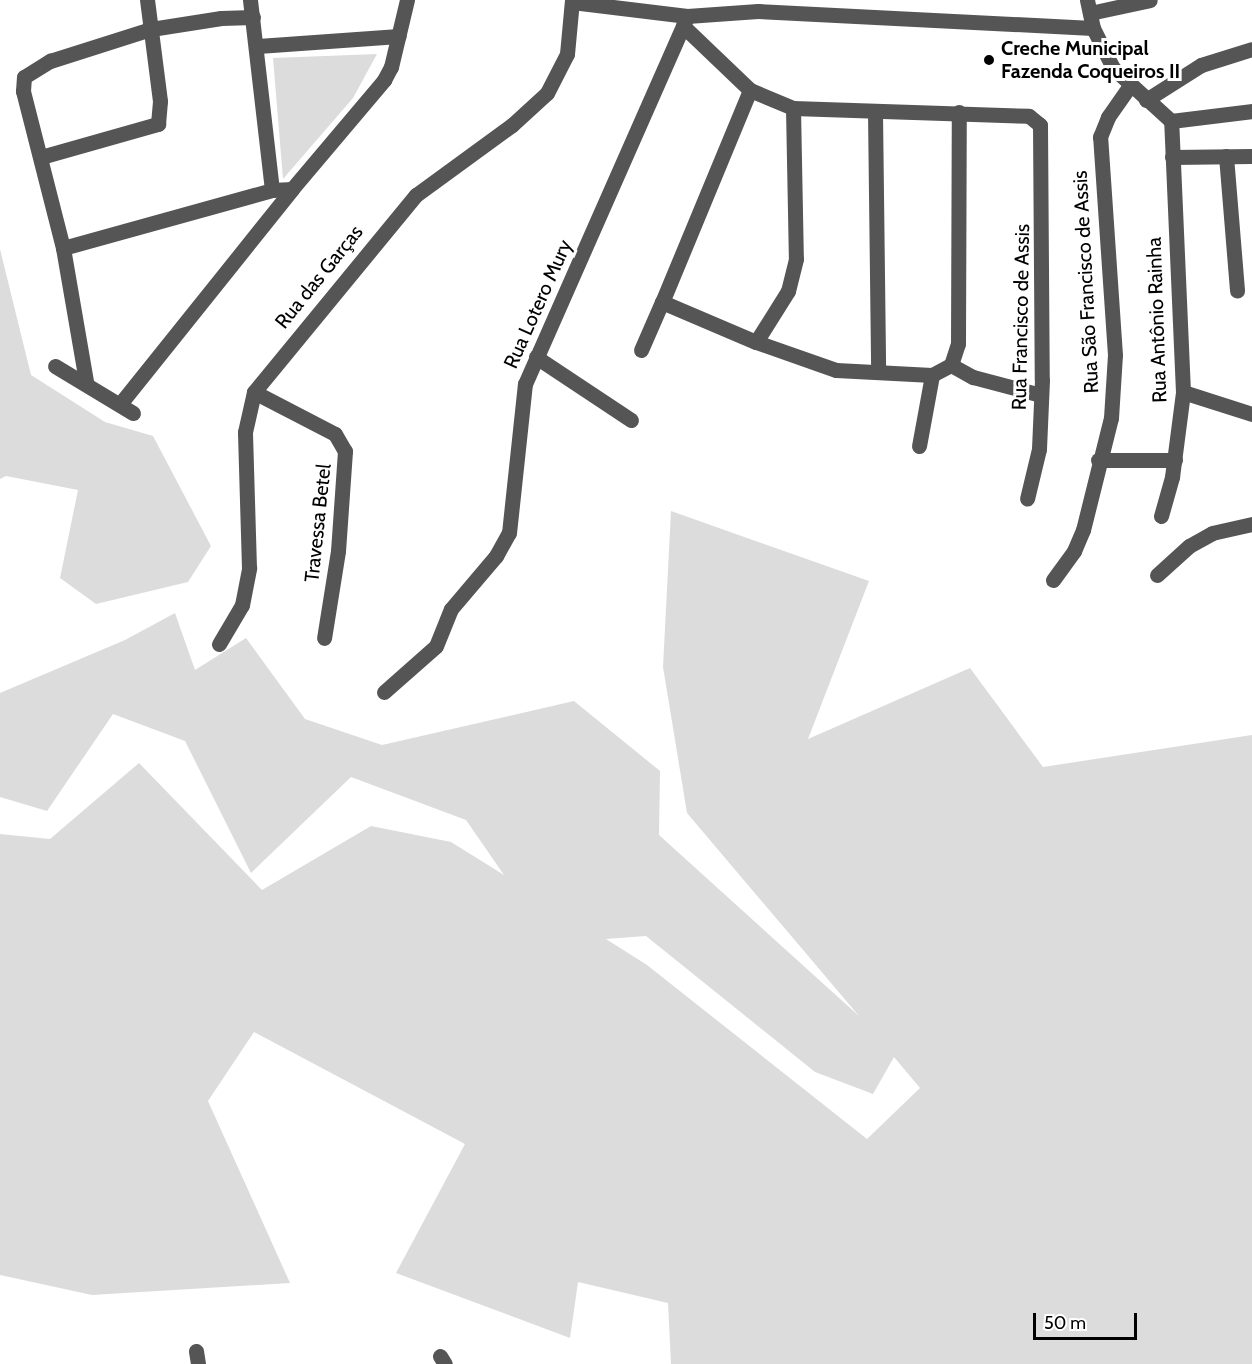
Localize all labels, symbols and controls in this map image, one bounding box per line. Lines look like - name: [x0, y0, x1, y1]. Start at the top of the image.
- place label: Creche Municipal Fazenda Coqueiros II: [1001, 36, 1180, 83]
- marker: Creche Municipal Fazenda Coqueiros II: [982, 53, 996, 67]
- street label: Rua São Francisco de Assis: [1068, 170, 1104, 394]
- street label: Rua das Garças: [270, 221, 368, 333]
- street label: Rua Francisco de Assis: [1007, 224, 1035, 410]
- street label: Rua Lotero Mury: [499, 236, 577, 372]
- street label: Rua Antônio Rainha: [1142, 237, 1172, 403]
- street label: Travessa Betel: [300, 463, 336, 583]
- scale bar: [1036, 1301, 1140, 1339]
- text: 50 m: [1044, 1312, 1086, 1334]

